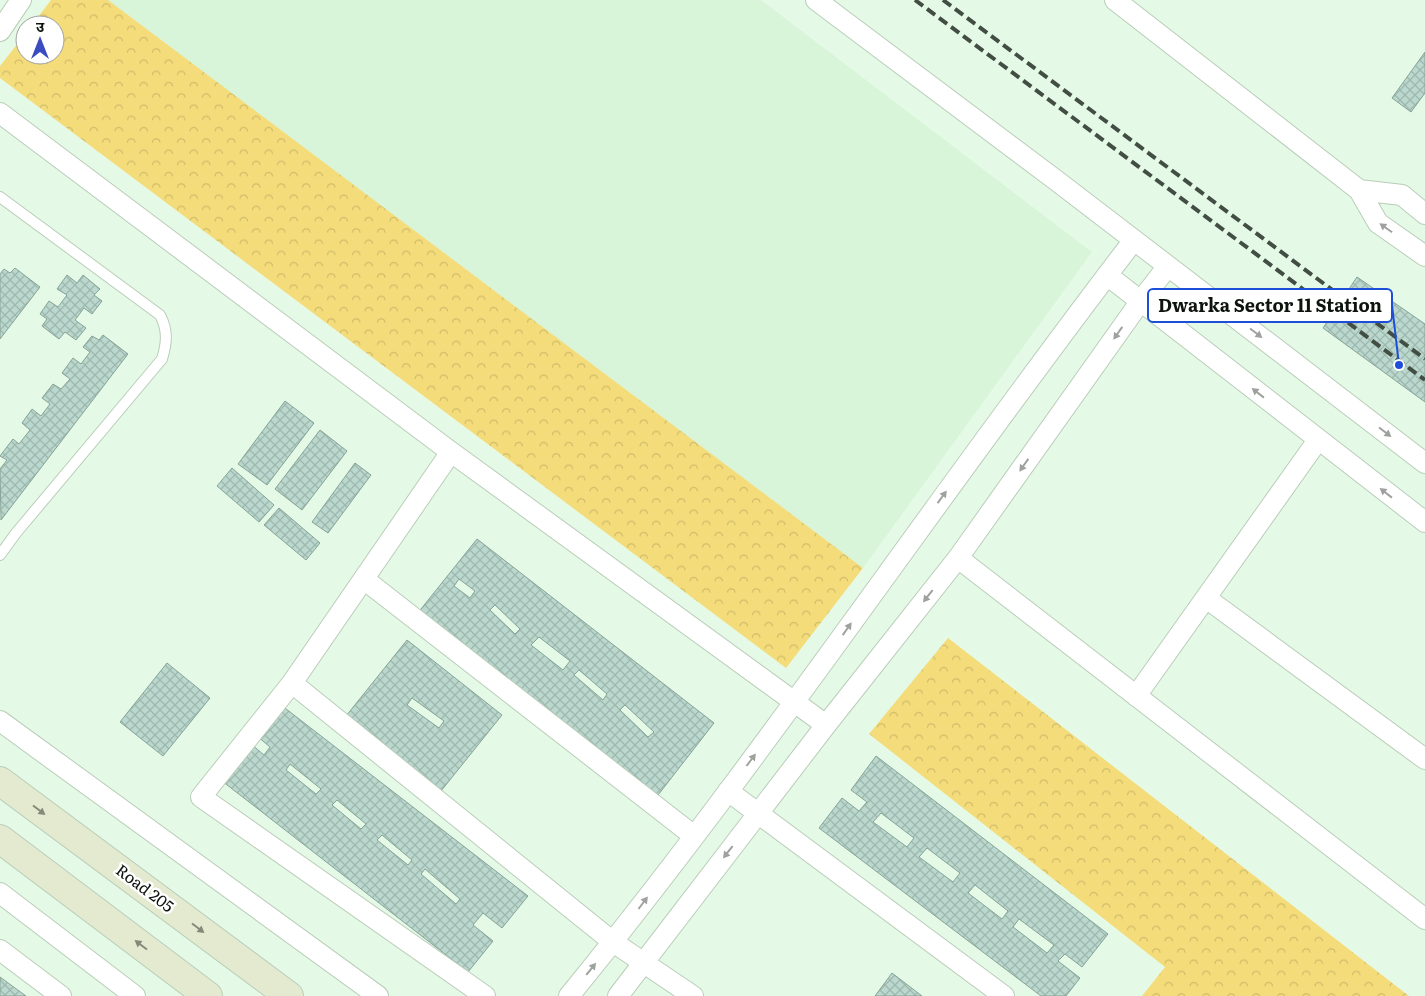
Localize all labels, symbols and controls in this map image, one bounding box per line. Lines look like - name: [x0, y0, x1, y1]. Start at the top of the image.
- north arrow: [15, 15, 65, 65]
- text: उ: [36, 16, 45, 36]
- one-way arrow: [1379, 224, 1393, 233]
- callout: Dwarka Sector 11 Station: [1148, 289, 1392, 322]
- text: Dwarka Sector 11 Station: [1158, 291, 1382, 318]
- one-way arrow: [1113, 326, 1123, 340]
- one-way arrow: [1249, 328, 1262, 339]
- one-way arrow: [1251, 388, 1265, 398]
- one-way arrow: [1378, 427, 1392, 437]
- one-way arrow: [1019, 458, 1029, 472]
- one-way arrow: [1380, 487, 1393, 498]
- one-way arrow: [937, 490, 947, 504]
- one-way arrow: [922, 589, 933, 602]
- one-way arrow: [842, 622, 852, 636]
- one-way arrow: [746, 754, 757, 767]
- one-way arrow: [32, 805, 46, 815]
- one-way arrow: [723, 845, 734, 858]
- street label: Road 205: [111, 857, 180, 917]
- one-way arrow: [637, 897, 648, 910]
- one-way arrow: [191, 923, 205, 933]
- one-way arrow: [135, 940, 148, 951]
- one-way arrow: [586, 963, 597, 976]

